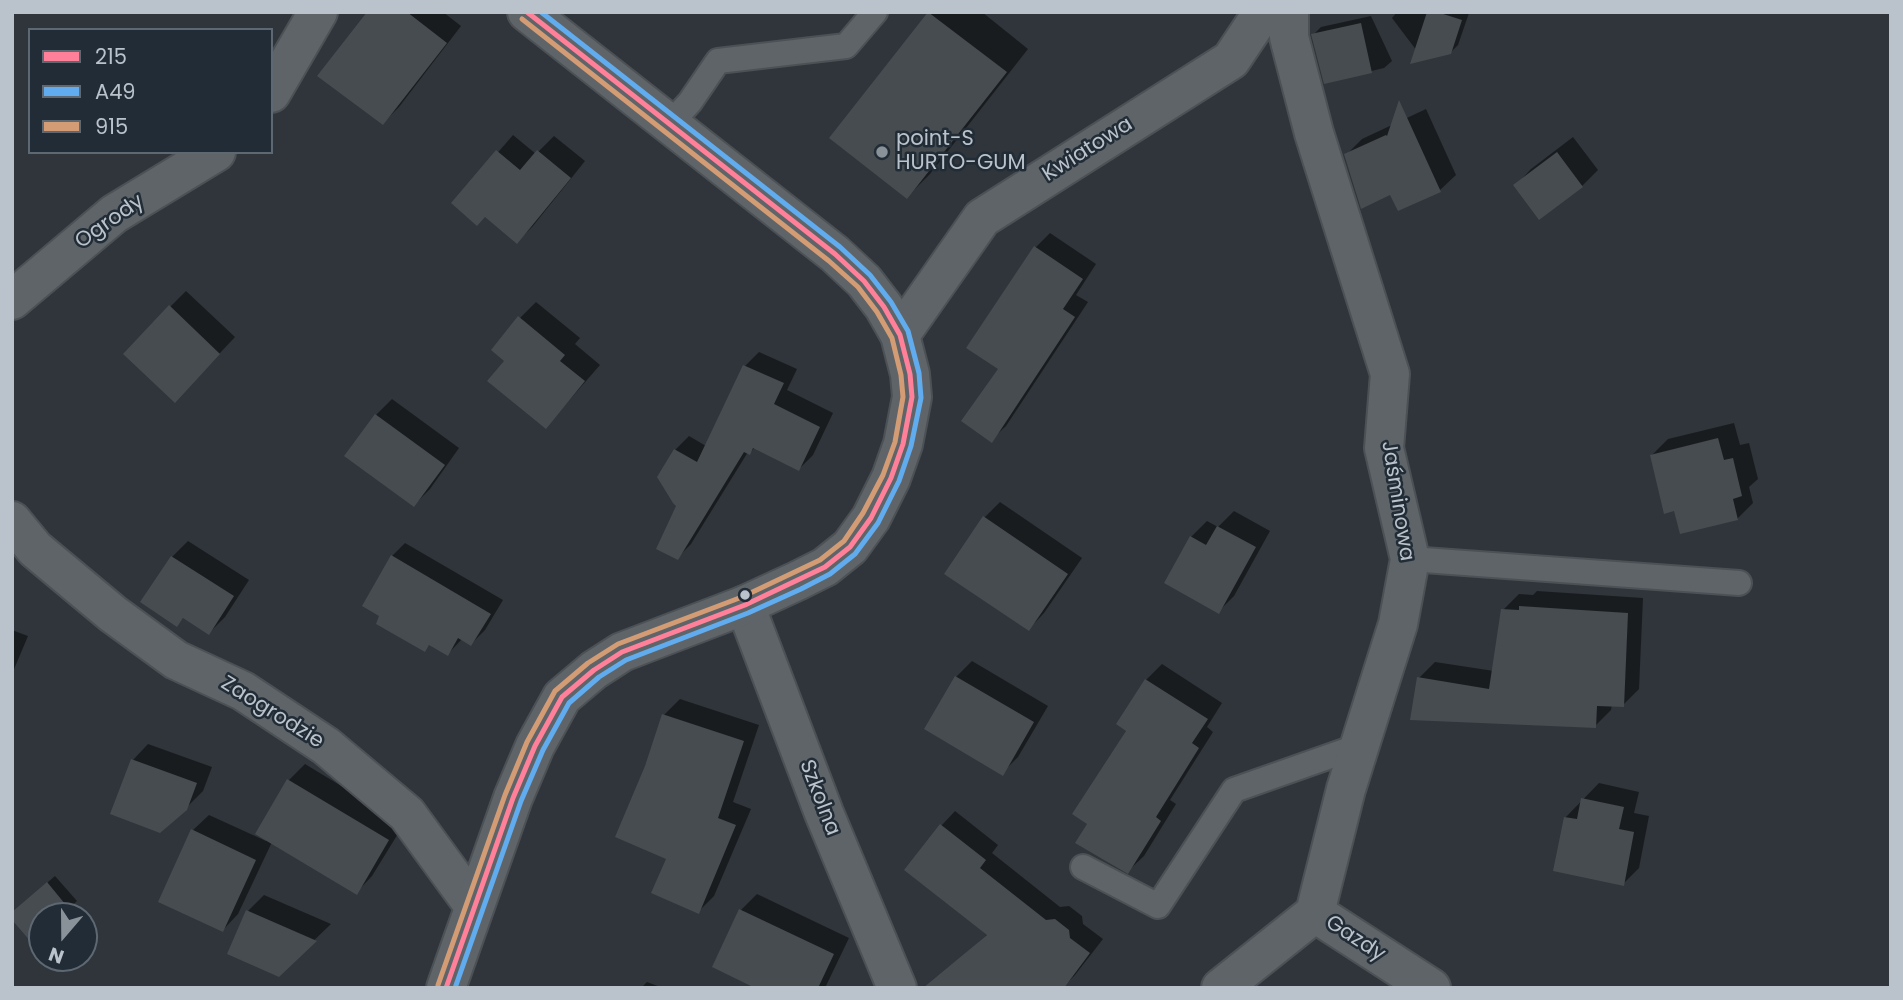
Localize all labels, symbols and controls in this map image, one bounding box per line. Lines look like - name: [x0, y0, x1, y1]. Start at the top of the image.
- legend: [28, 28, 273, 154]
- text: 215: [95, 42, 127, 71]
- text: A49: [95, 77, 136, 106]
- text: 915: [95, 112, 128, 141]
- street label: Kwiatowa: [1038, 112, 1138, 188]
- place label: point-S HURTO-GUM: [896, 127, 1026, 177]
- marker: point-S HURTO-GUM: [874, 144, 890, 160]
- street label: Ogrody: [71, 189, 149, 255]
- street label: Jaśminowa: [1375, 439, 1419, 563]
- unlabelled marker: [738, 588, 752, 602]
- street label: Zaogrodzie: [216, 671, 328, 755]
- street label: Szkolna: [793, 757, 845, 839]
- north arrow: [28, 902, 98, 972]
- street label: Gazdy: [1320, 910, 1390, 968]
- text: N: [45, 940, 68, 970]

